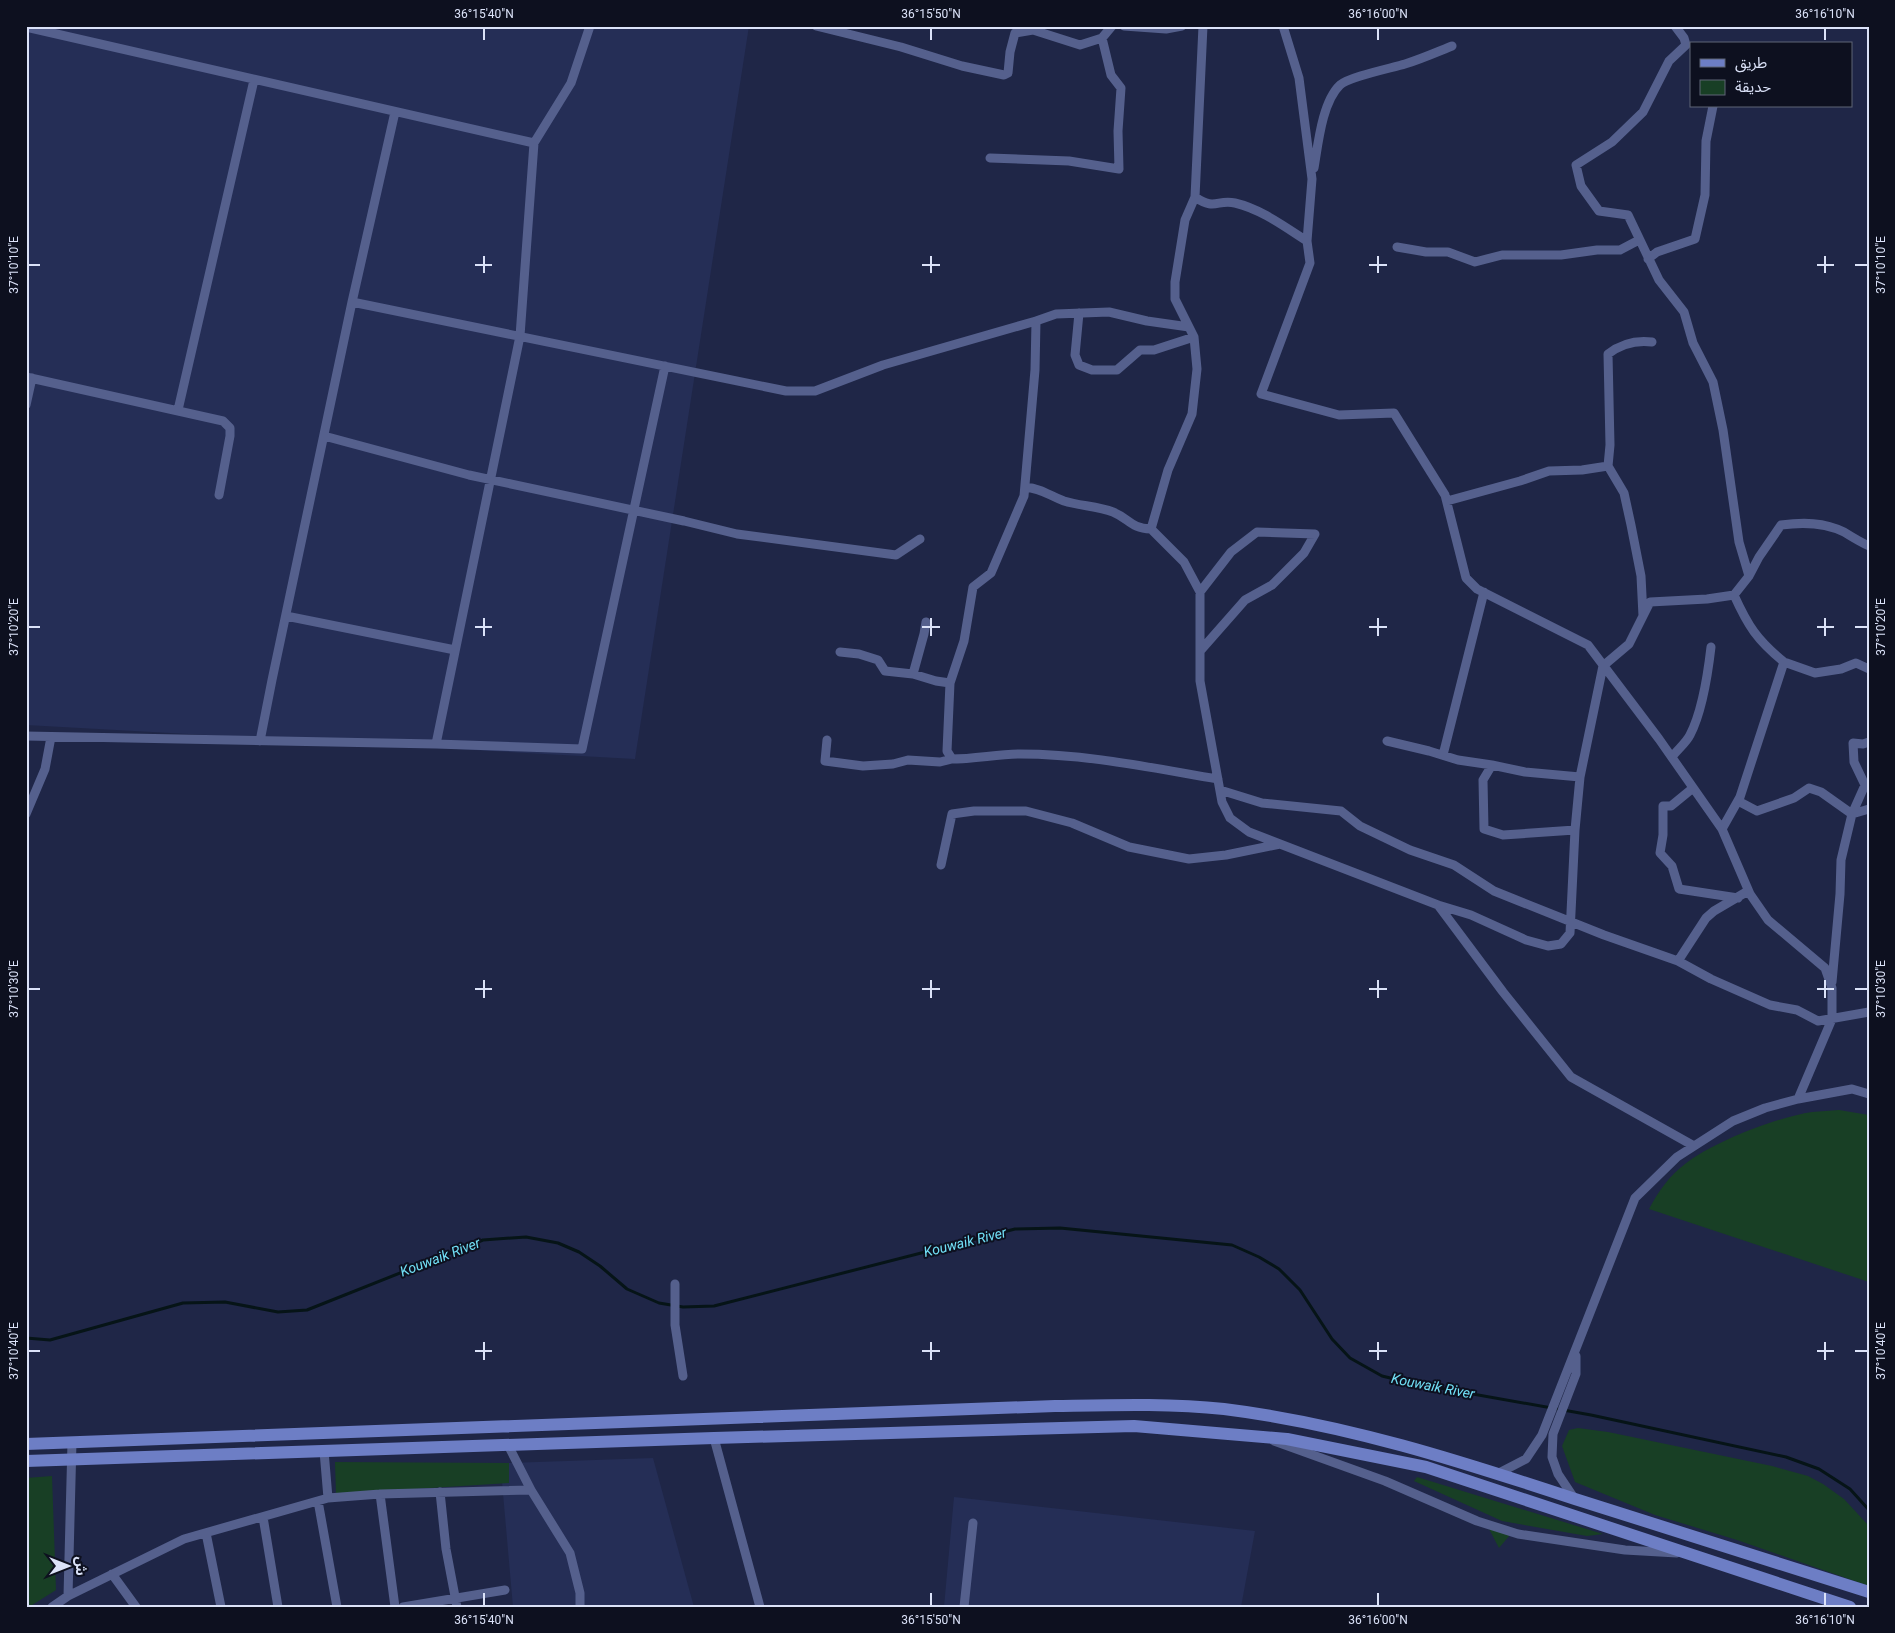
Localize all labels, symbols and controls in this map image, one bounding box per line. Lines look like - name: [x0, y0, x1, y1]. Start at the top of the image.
- text: 36°15'40"N: [454, 7, 514, 21]
- text: 36°15'50"N: [901, 7, 961, 21]
- text: 36°16'00"N: [1348, 7, 1408, 21]
- text: 36°16'10"N: [1795, 7, 1855, 21]
- legend: [1690, 42, 1852, 108]
- text: طريق: [1735, 54, 1767, 73]
- text: حديقة: [1735, 78, 1771, 96]
- text: 37°10'10"E: [7, 236, 21, 294]
- text: 37°10'10"E: [1874, 236, 1888, 294]
- text: 37°10'20"E: [7, 598, 21, 656]
- text: 37°10'20"E: [1874, 598, 1888, 656]
- text: 37°10'30"E: [7, 960, 21, 1018]
- text: 37°10'30"E: [1874, 960, 1888, 1018]
- water label: Kouwaik River: [922, 1224, 1008, 1260]
- water label: Kouwaik River: [398, 1234, 483, 1280]
- text: 37°10'40"E: [7, 1322, 21, 1380]
- text: 37°10'40"E: [1874, 1322, 1888, 1380]
- water label: Kouwaik River: [1390, 1370, 1477, 1402]
- north arrow: [42, 1540, 92, 1590]
- text: ش: [73, 1556, 89, 1576]
- text: 36°15'40"N: [454, 1613, 514, 1627]
- text: 36°15'50"N: [901, 1613, 961, 1627]
- text: 36°16'00"N: [1348, 1613, 1408, 1627]
- text: 36°16'10"N: [1795, 1613, 1855, 1627]

